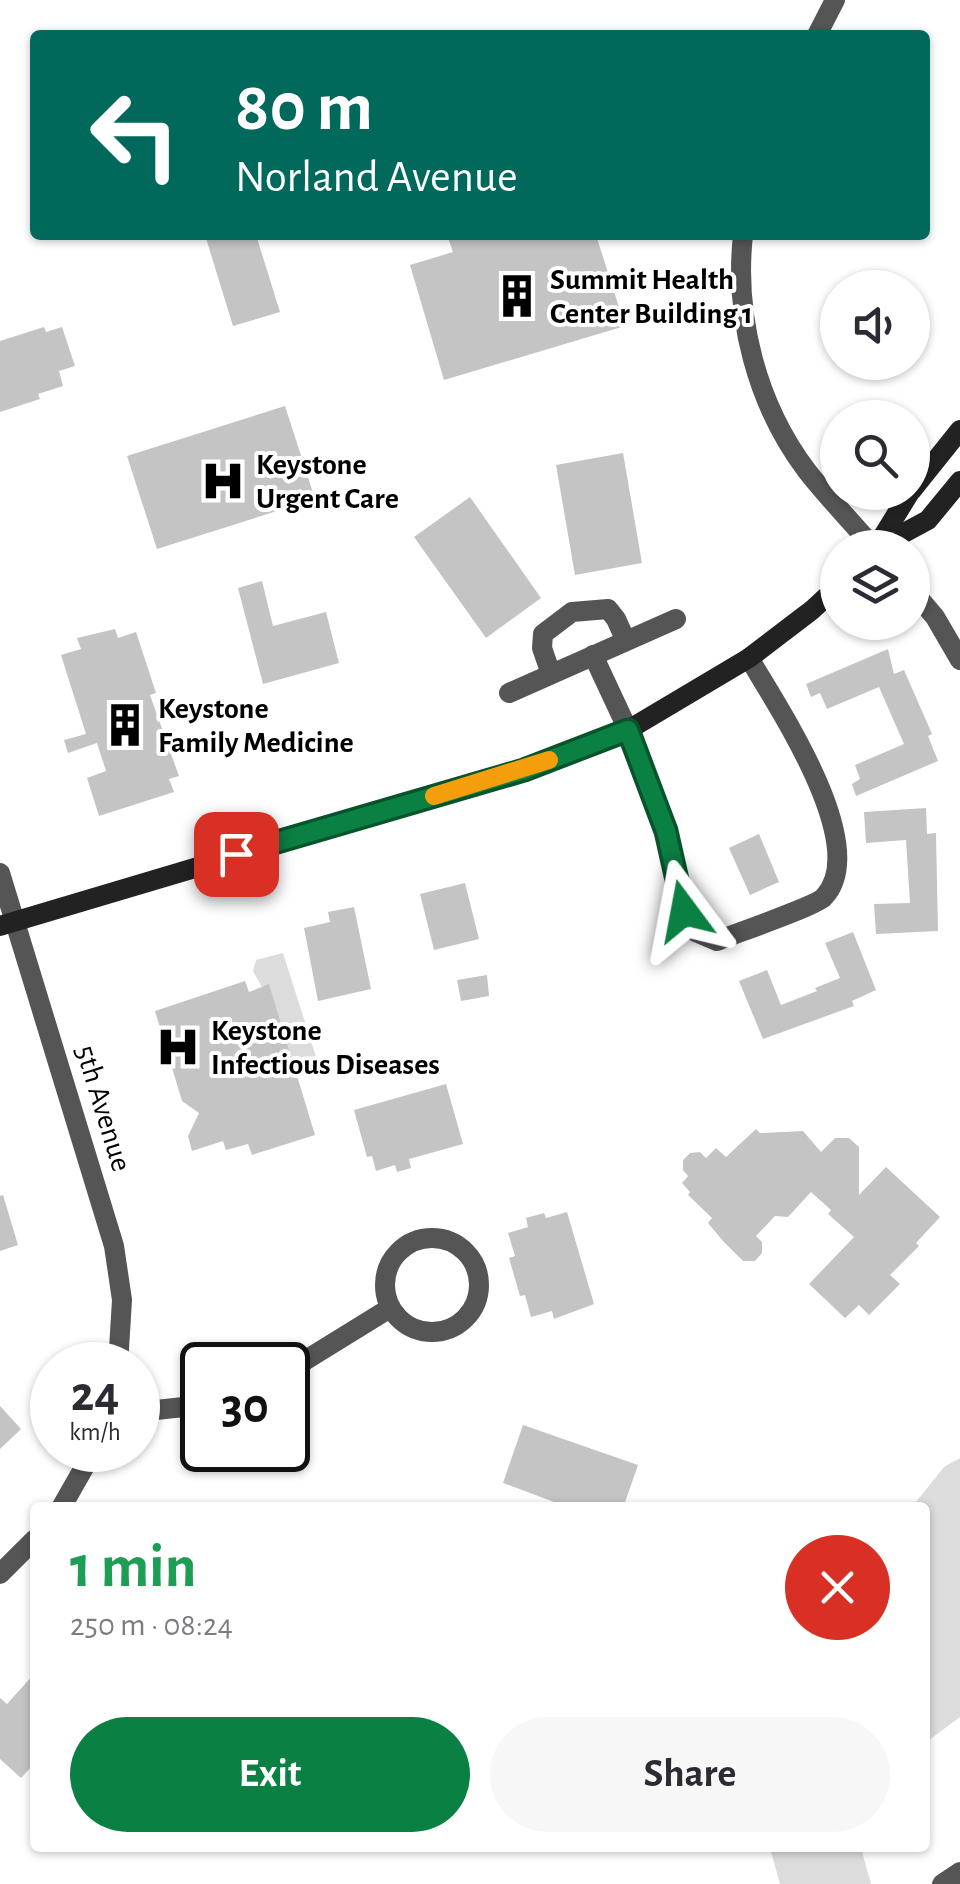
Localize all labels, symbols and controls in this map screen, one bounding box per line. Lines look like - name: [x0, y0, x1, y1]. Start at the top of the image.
- icon: left: [70, 70, 200, 200]
- text: 80 m: [235, 73, 373, 143]
- text: Norland Avenue: [235, 155, 518, 200]
- place label: Summit Health Center Building 1: [550, 265, 753, 329]
- map controls: [820, 270, 930, 640]
- button: sound: [820, 270, 930, 380]
- building icon: Summit Health Center Building 1: [493, 272, 541, 320]
- button: search: [820, 400, 930, 510]
- place label: Keystone Urgent Care: [256, 450, 399, 514]
- hospital icon: Keystone Urgent Care: [199, 457, 247, 505]
- button: layers: [820, 530, 930, 640]
- place label: Keystone Family Medicine: [158, 694, 354, 758]
- building icon: Keystone Family Medicine: [101, 701, 149, 749]
- pin: [194, 812, 279, 897]
- icon: arrive: [209, 827, 264, 882]
- position arrow: [632, 859, 736, 963]
- place label: Keystone Infectious Diseases: [211, 1016, 440, 1080]
- hospital icon: Keystone Infectious Diseases: [154, 1023, 202, 1071]
- street label: 5th Avenue: [70, 1042, 136, 1175]
- speed limit sign: 30: [180, 1342, 310, 1472]
- text: 24: [71, 1370, 119, 1420]
- text: km/h: [69, 1420, 121, 1445]
- button: close: [785, 1535, 890, 1640]
- text: 1 min: [70, 1538, 196, 1598]
- text: 250 m · 08:24: [70, 1609, 233, 1641]
- button: Exit: [70, 1717, 470, 1832]
- button: Share: [490, 1717, 890, 1832]

